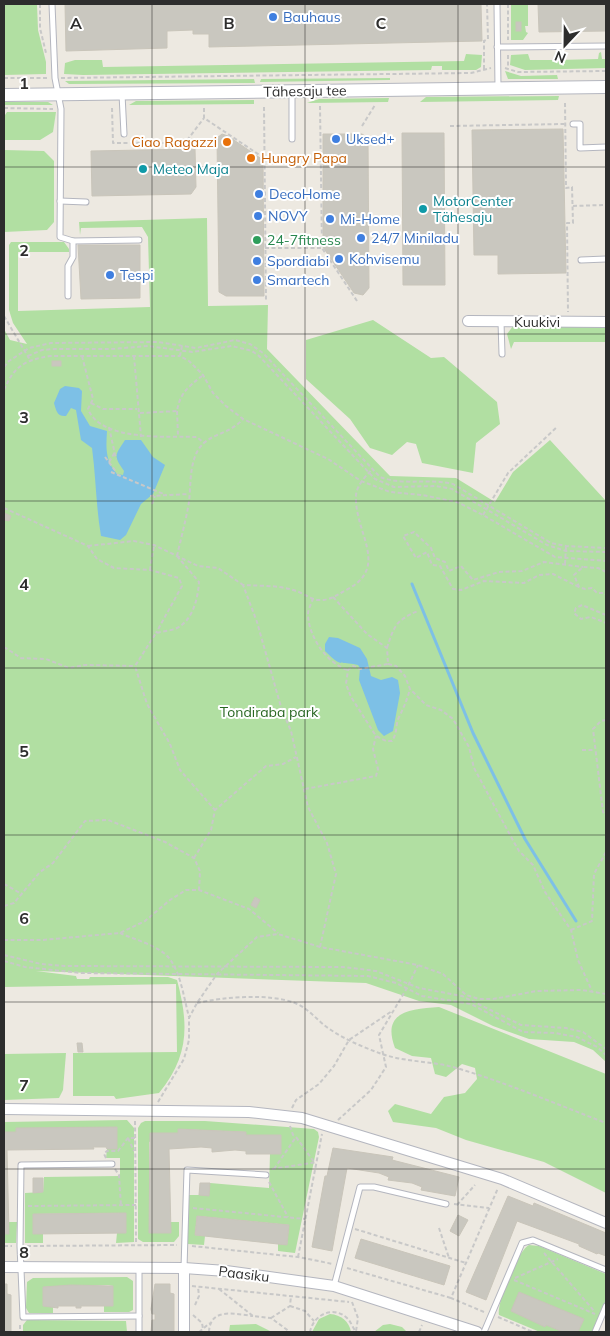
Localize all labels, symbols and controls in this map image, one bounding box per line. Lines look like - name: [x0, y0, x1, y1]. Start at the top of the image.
- place label: Bauhaus: [283, 8, 341, 26]
- marker: Bauhaus: [267, 11, 279, 23]
- text: A: [70, 13, 82, 33]
- text: B: [223, 13, 235, 33]
- text: C: [376, 13, 387, 33]
- north arrow: [540, 20, 590, 70]
- text: N: [552, 47, 568, 67]
- text: 1: [19, 73, 29, 93]
- street label: Tähesaju tee: [263, 81, 347, 101]
- place label: Uksed+: [346, 130, 395, 148]
- place label: Ciao Ragazzi: [131, 133, 217, 151]
- marker: Uksed+: [330, 133, 342, 145]
- marker: Ciao Ragazzi: [221, 136, 233, 148]
- place label: Hungry Papa: [261, 149, 347, 167]
- marker: Hungry Papa: [245, 152, 257, 164]
- place label: Meteo Maja: [153, 160, 229, 178]
- marker: Meteo Maja: [137, 163, 149, 175]
- place label: DecoHome: [269, 185, 340, 203]
- marker: DecoHome: [253, 188, 265, 200]
- place label: MotorCenter Tähesaju: [433, 192, 514, 226]
- marker: MotorCenter Tähesaju: [417, 203, 429, 215]
- place label: NOVY: [268, 207, 308, 225]
- marker: NOVY: [252, 210, 264, 222]
- place label: Mi-Home: [340, 210, 400, 228]
- marker: Mi-Home: [324, 213, 336, 225]
- place label: 24/7 Miniladu: [371, 229, 459, 247]
- place label: 24-7fitness: [267, 231, 341, 249]
- marker: 24/7 Miniladu: [355, 232, 367, 244]
- marker: 24-7fitness: [251, 234, 263, 246]
- text: 2: [19, 240, 29, 260]
- place label: Kohvisemu: [349, 250, 420, 268]
- place label: Spordiabi: [267, 252, 329, 270]
- marker: Kohvisemu: [333, 253, 345, 265]
- marker: Spordiabi: [251, 255, 263, 267]
- place label: Tespi: [120, 266, 154, 284]
- marker: Tespi: [104, 269, 116, 281]
- place label: Smartech: [267, 271, 329, 289]
- marker: Smartech: [251, 274, 263, 286]
- street label: Kuukivi: [514, 313, 560, 331]
- text: 3: [19, 407, 29, 427]
- text: 4: [19, 574, 29, 594]
- park label: Tondiraba park: [220, 703, 319, 721]
- text: 5: [19, 741, 29, 761]
- text: 6: [19, 908, 29, 928]
- text: 7: [19, 1075, 29, 1095]
- text: 8: [19, 1242, 29, 1262]
- street label: Paasiku: [218, 1262, 270, 1286]

